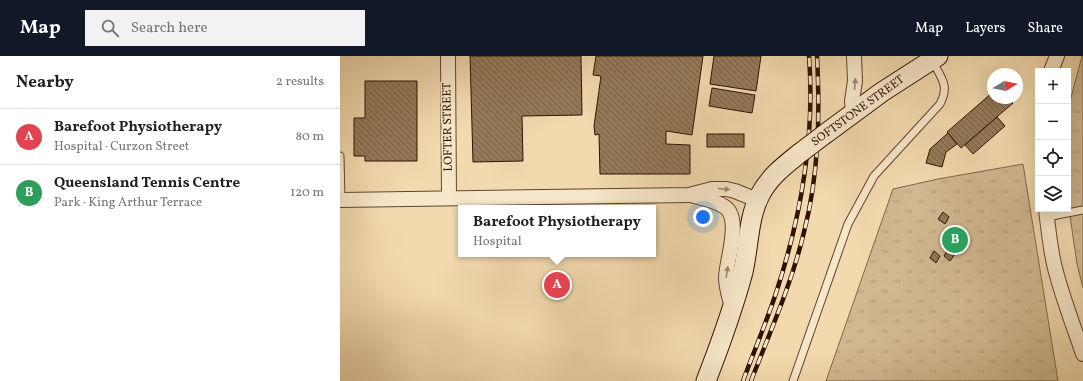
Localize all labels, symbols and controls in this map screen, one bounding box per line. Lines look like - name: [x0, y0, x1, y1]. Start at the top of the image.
- search box: [85, 10, 365, 46]
- text: Map: [20, 15, 61, 41]
- icon: search: [99, 17, 121, 39]
- text: Search here: [131, 18, 208, 39]
- text: Map: [915, 19, 943, 38]
- text: Layers: [965, 19, 1005, 38]
- text: Share: [1027, 19, 1063, 38]
- north arrow: [987, 68, 1023, 104]
- map controls: [1035, 68, 1071, 212]
- button: +: [1035, 68, 1071, 104]
- text: Nearby: [16, 71, 74, 94]
- street label: SOFTSTONE STREET: [808, 72, 908, 150]
- text: 2 results: [276, 73, 324, 91]
- one-way arrow: [851, 78, 858, 91]
- street label: LOFTER STREET: [439, 82, 457, 172]
- button: −: [1035, 104, 1071, 140]
- text: Barefoot Physiotherapy: [54, 117, 222, 138]
- text: A: [24, 128, 34, 146]
- text: 80 m: [295, 128, 324, 146]
- text: Hospital · Curzon Street: [54, 138, 189, 156]
- button: locate: [1035, 140, 1071, 176]
- text: Queensland Tennis Centre: [54, 173, 240, 194]
- button: layers: [1035, 176, 1071, 212]
- text: B: [25, 184, 33, 202]
- text: 120 m: [290, 184, 324, 202]
- one-way arrow: [718, 186, 730, 193]
- text: Park · King Arthur Terrace: [54, 194, 202, 212]
- popup: [458, 205, 656, 257]
- your location: [693, 207, 713, 227]
- text: Barefoot Physiotherapy: [473, 212, 641, 233]
- pin: B: [942, 225, 968, 255]
- text: Hospital: [473, 233, 522, 251]
- one-way arrow: [724, 266, 730, 278]
- pin: A: [544, 270, 570, 300]

